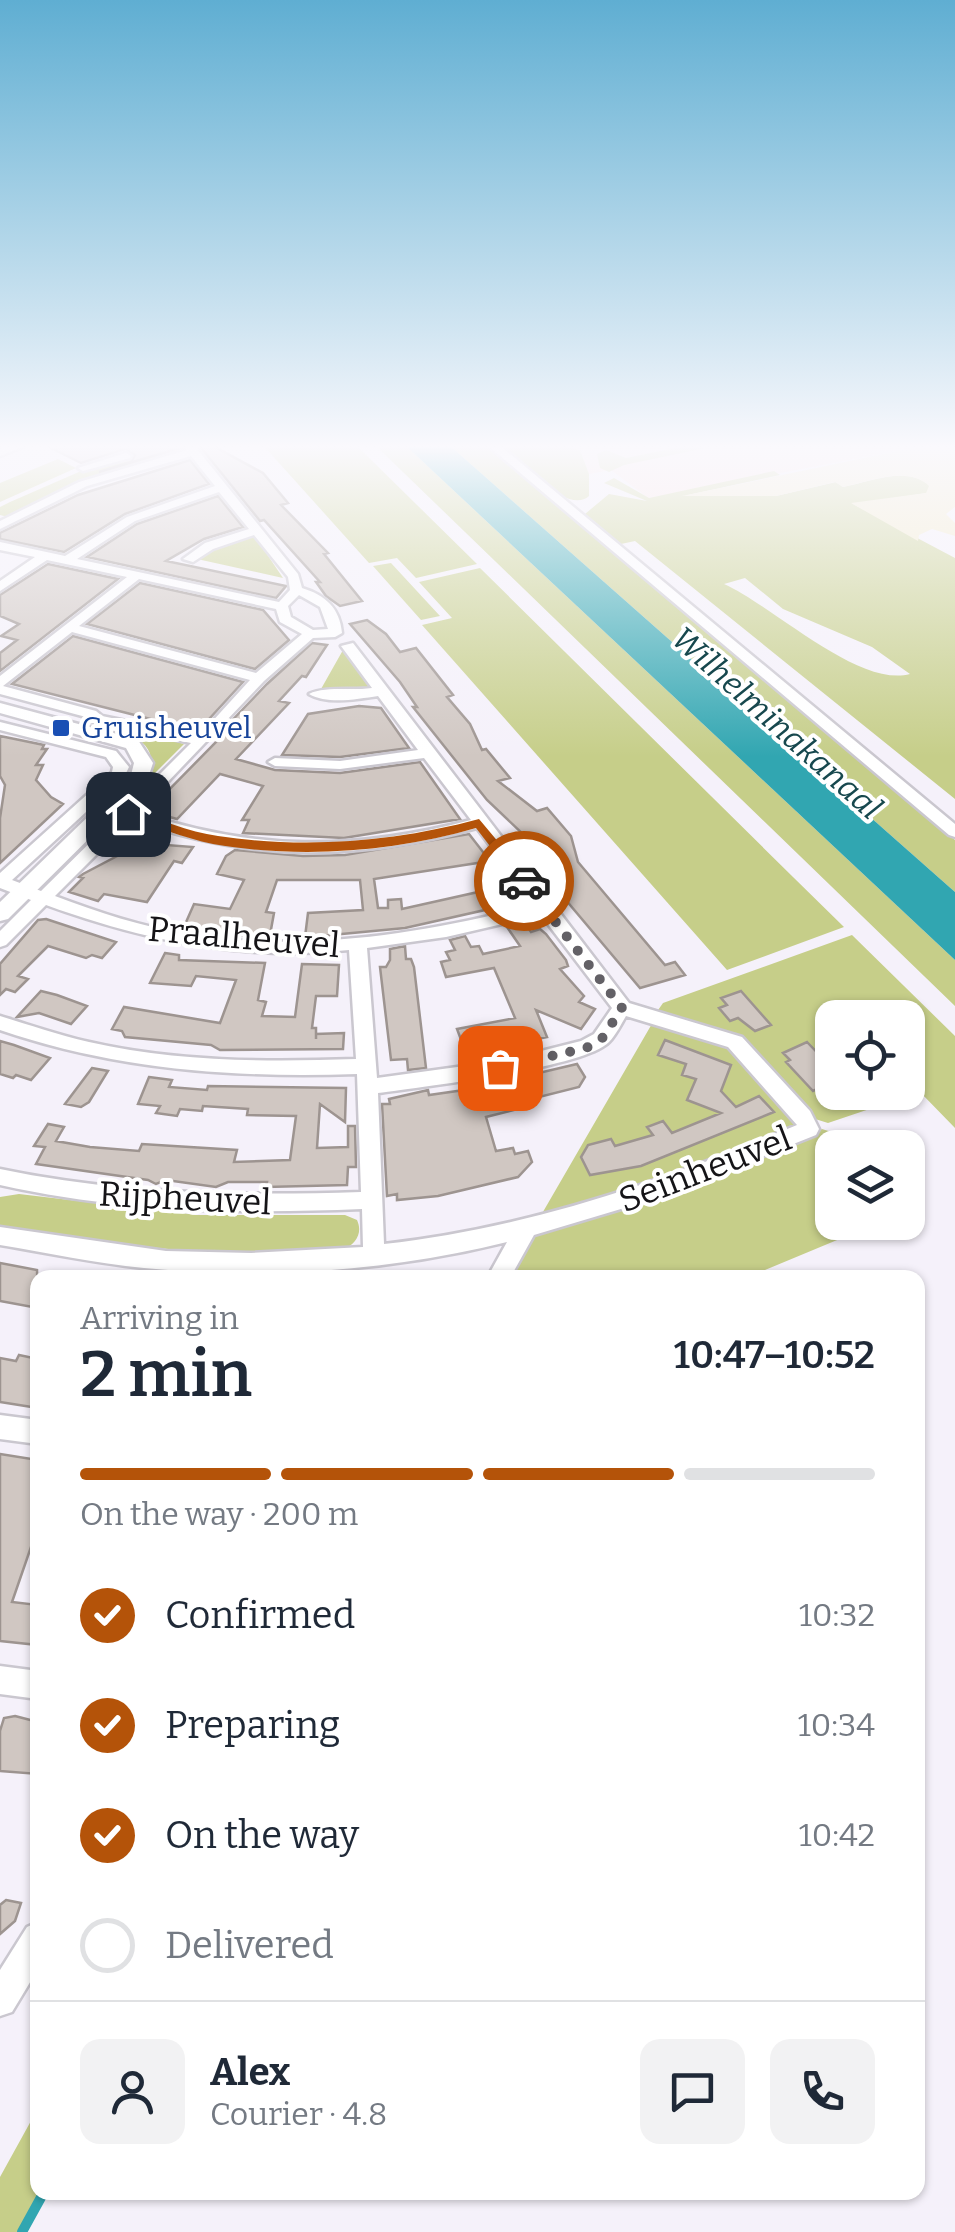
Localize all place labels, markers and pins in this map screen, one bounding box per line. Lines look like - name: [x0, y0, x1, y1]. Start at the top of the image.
- place label: Gruisheuvel: [81, 710, 252, 746]
- marker: Gruisheuvel: [50, 717, 72, 739]
- pin: [86, 772, 171, 857]
- pin: [458, 1026, 543, 1111]

